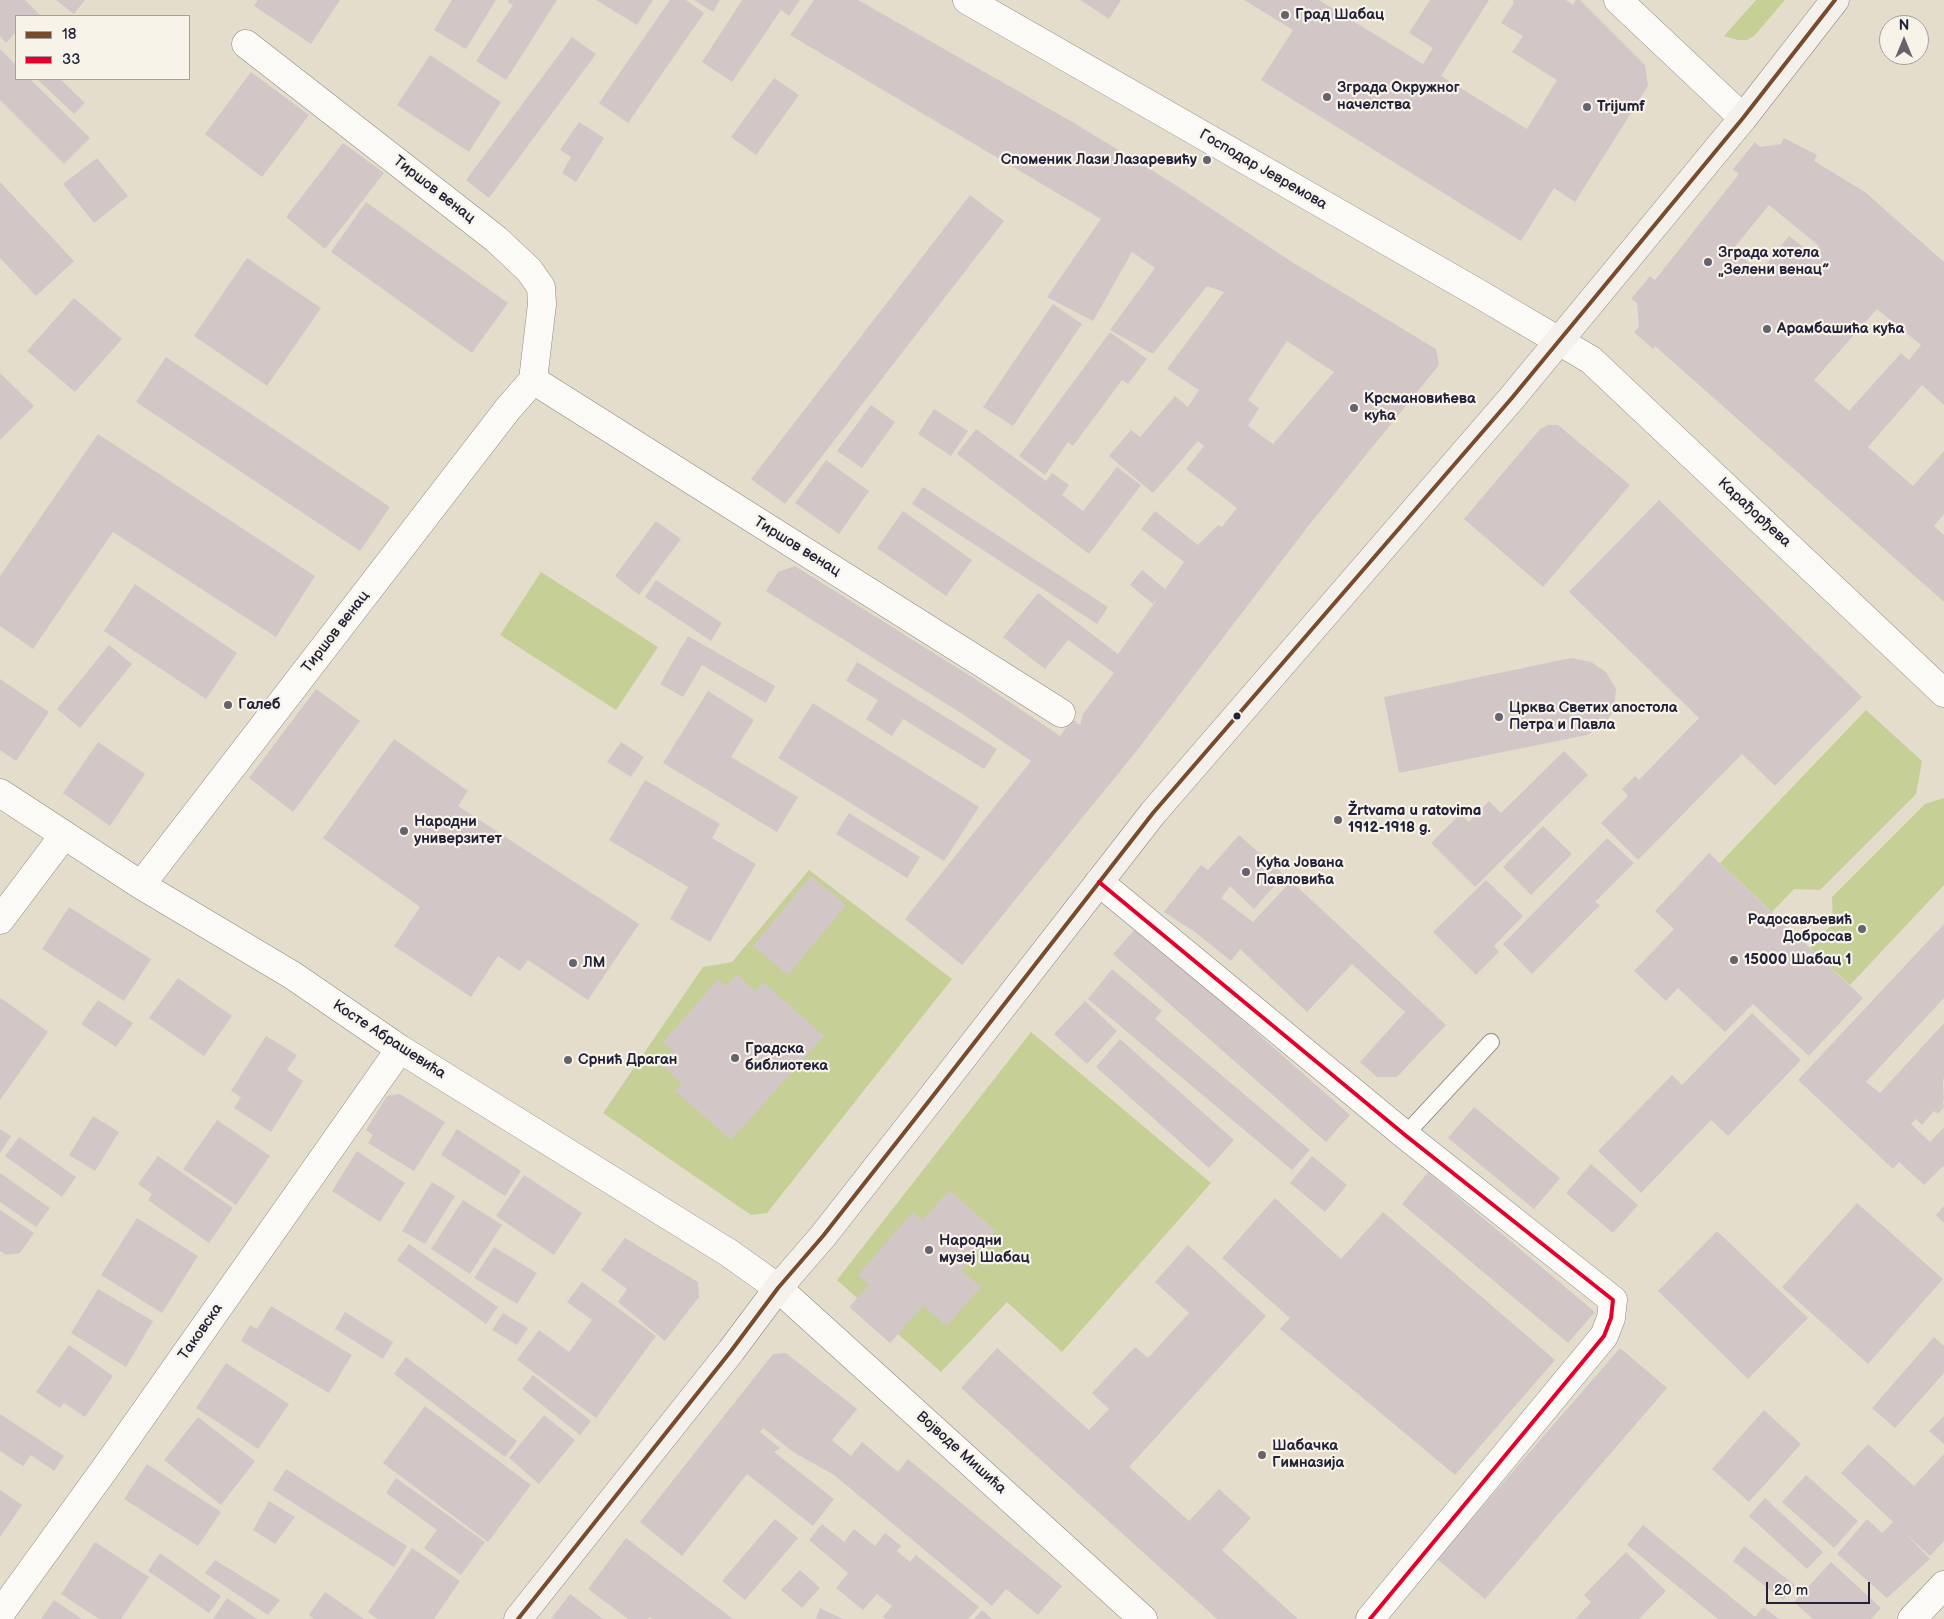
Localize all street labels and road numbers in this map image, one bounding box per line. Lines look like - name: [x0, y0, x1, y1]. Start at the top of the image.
- street label: Господар Јевремова: [1196, 126, 1330, 214]
- street label: Тиршов венац: [389, 152, 479, 228]
- street label: Карађорђева: [1714, 475, 1794, 551]
- street label: Тиршов венац: [750, 513, 844, 581]
- street label: Тиршов венац: [298, 587, 374, 677]
- street label: Косте Абрашевића: [329, 997, 449, 1083]
- street label: Таковска: [175, 1300, 227, 1364]
- street label: Војводе Мишића: [912, 1408, 1010, 1498]

